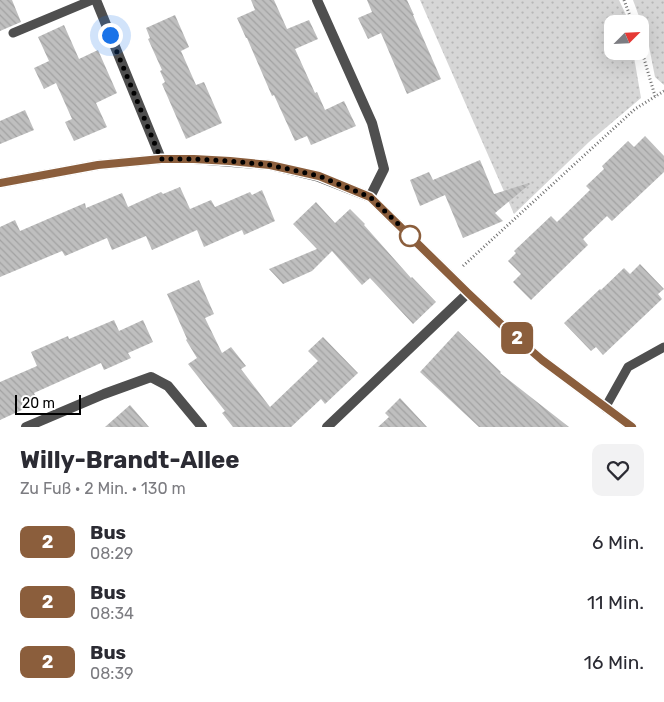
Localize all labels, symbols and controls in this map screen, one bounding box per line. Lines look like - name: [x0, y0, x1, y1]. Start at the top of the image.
- north arrow: [604, 15, 649, 60]
- map controls: [604, 15, 649, 60]
- your location: [98, 23, 123, 48]
- unlabelled marker: [399, 225, 421, 247]
- line badge: 2: [501, 322, 533, 354]
- text: 2: [511, 327, 523, 349]
- scale bar: [15, 392, 81, 415]
- text: 20 m: [22, 395, 55, 412]
- button: heart: [592, 444, 644, 496]
- text: Willy-Brandt-Allee: [20, 446, 240, 474]
- text: Zu Fuß · 2 Min. · 130 m: [20, 479, 186, 498]
- text: Bus: [90, 521, 126, 544]
- text: 2: [42, 531, 53, 553]
- text: 6 Min.: [592, 531, 644, 554]
- text: 08:29: [90, 544, 133, 563]
- text: Bus: [90, 581, 126, 604]
- text: 2: [42, 591, 53, 613]
- text: 11 Min.: [587, 591, 644, 614]
- text: 08:34: [90, 604, 134, 623]
- text: Bus: [90, 641, 126, 664]
- text: 2: [42, 651, 53, 673]
- text: 16 Min.: [584, 651, 644, 674]
- text: 08:39: [90, 664, 134, 683]

